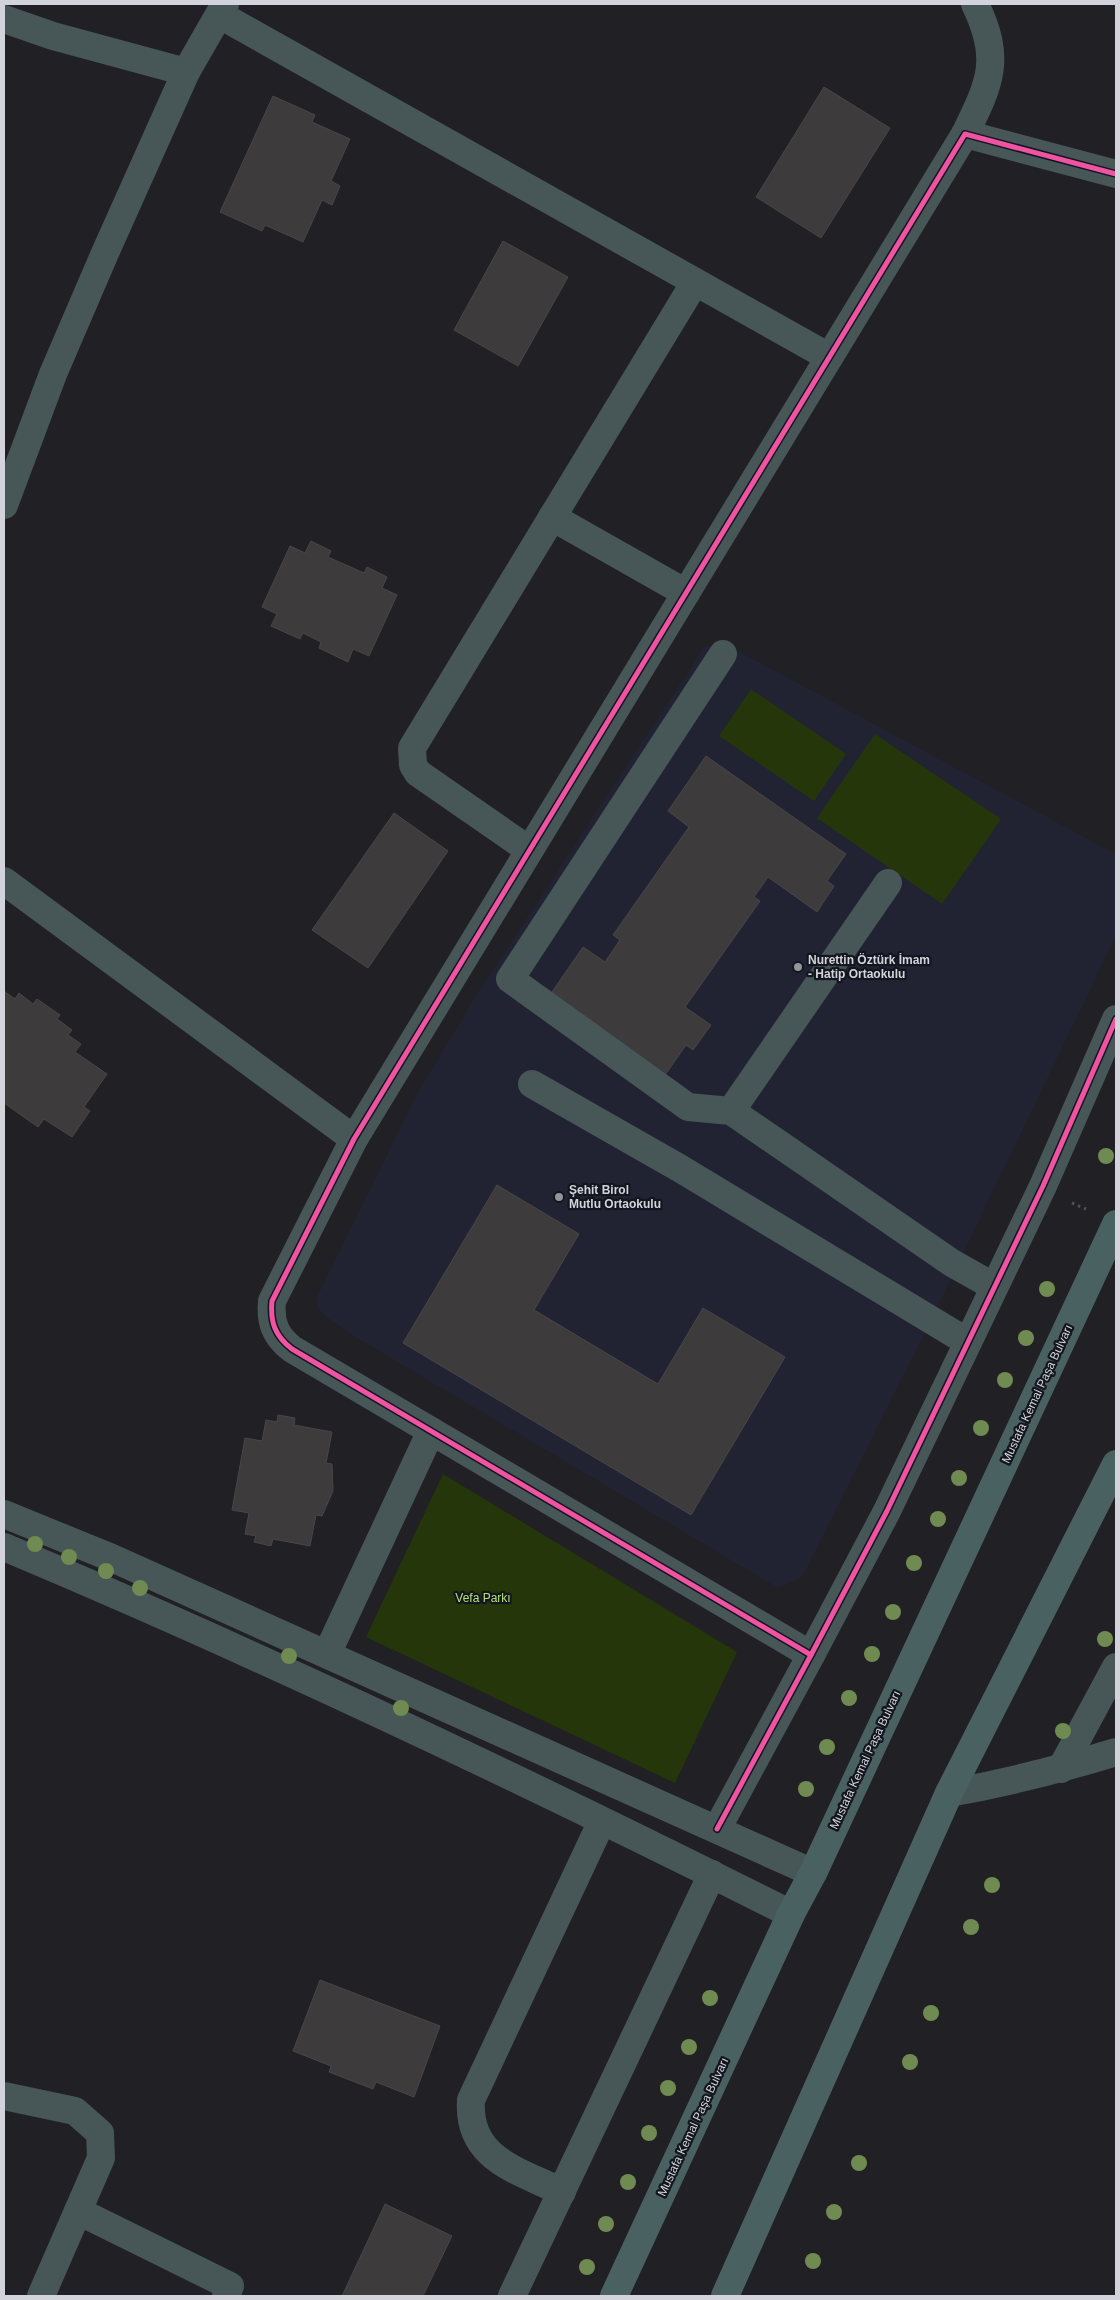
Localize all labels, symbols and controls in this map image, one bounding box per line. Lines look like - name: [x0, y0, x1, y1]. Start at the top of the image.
- place label: Nurettin Öztürk İmam - Hatip Ortaokulu: [808, 952, 930, 981]
- marker: Nurettin Öztürk İmam - Hatip Ortaokulu: [792, 961, 804, 973]
- place label: Şehit Birol Mutlu Ortaokulu: [569, 1183, 661, 1211]
- marker: Şehit Birol Mutlu Ortaokulu: [553, 1191, 565, 1203]
- street label: Mustafa Kemal Paşa Bulvarı: [999, 1322, 1075, 1466]
- park label: Vefa Parkı: [455, 1591, 511, 1605]
- street label: Mustafa Kemal Paşa Bulvarı: [827, 1688, 903, 1832]
- street label: Mustafa Kemal Paşa Bulvarı: [655, 2055, 731, 2199]

